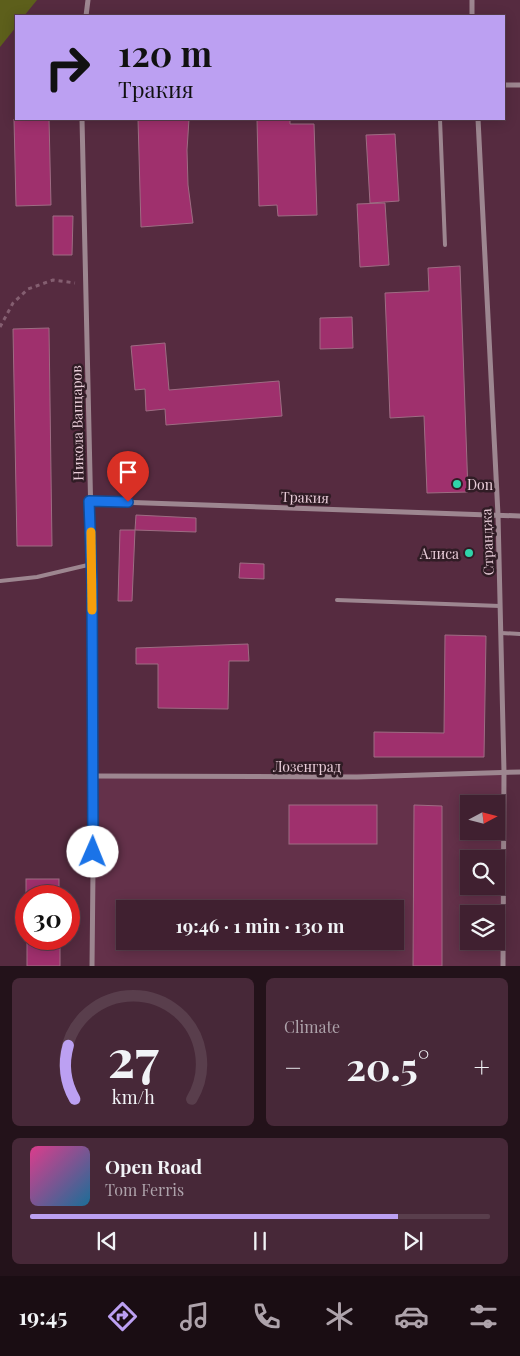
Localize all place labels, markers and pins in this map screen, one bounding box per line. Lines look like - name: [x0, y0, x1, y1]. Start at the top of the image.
- pin: [107, 451, 149, 502]
- place label: Don: [467, 475, 494, 494]
- marker: Don: [451, 478, 463, 490]
- place label: Алиса: [419, 544, 459, 563]
- marker: Алиса: [463, 547, 475, 559]

